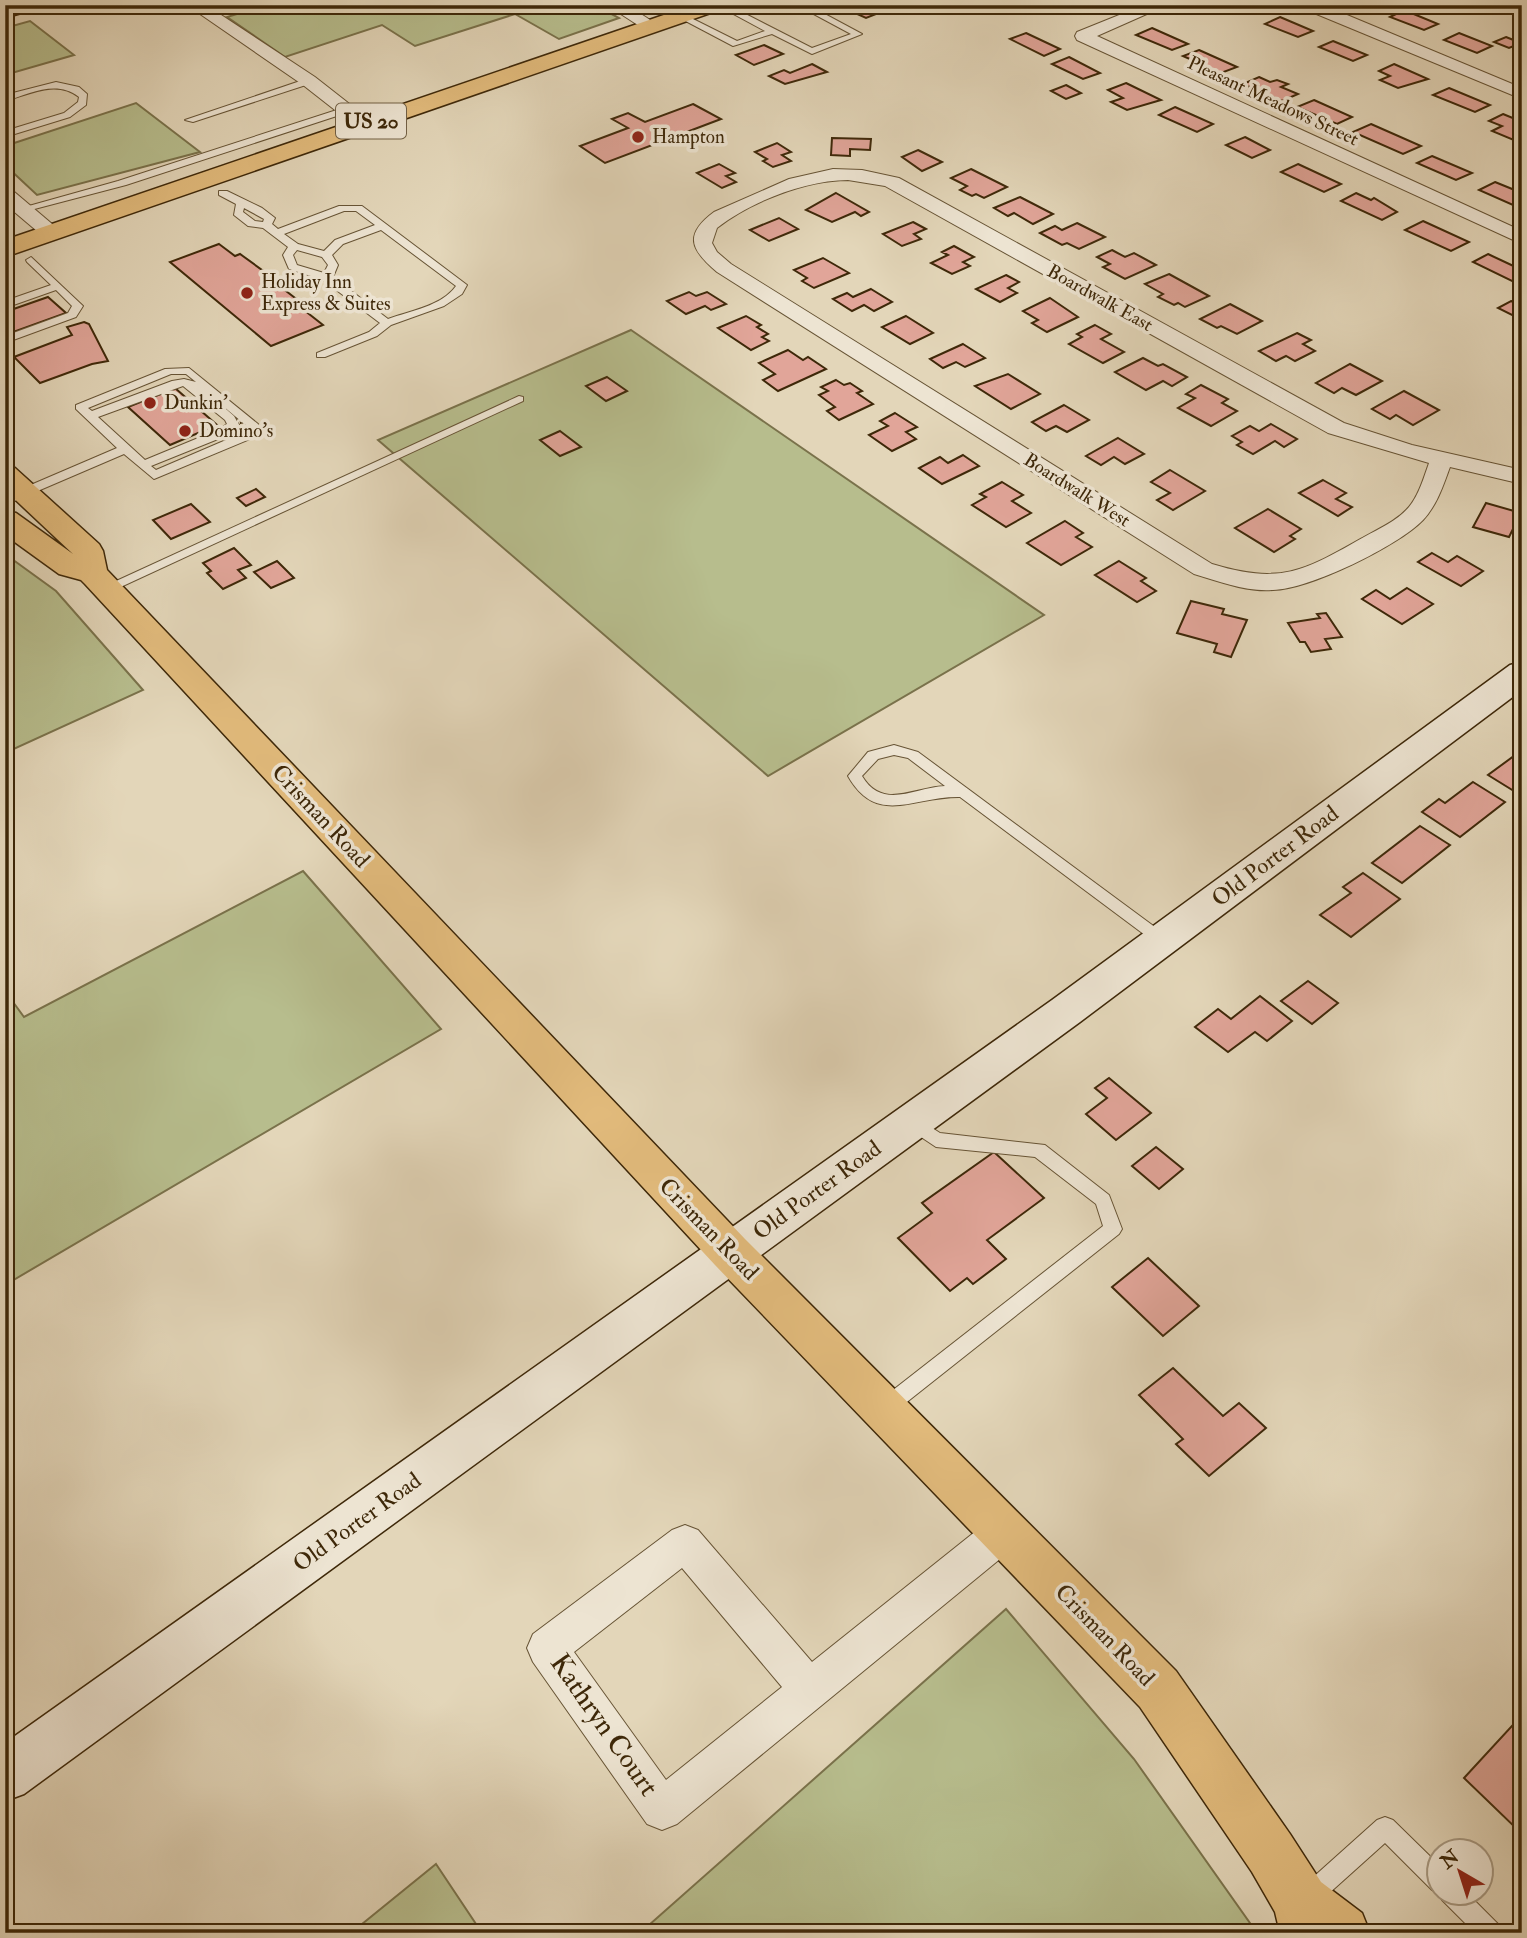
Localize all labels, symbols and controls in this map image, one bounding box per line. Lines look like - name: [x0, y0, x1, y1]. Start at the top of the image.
- street label: Pleasant Meadows Street: [1184, 51, 1362, 151]
- road number: US 20: [336, 104, 406, 138]
- place label: Hampton: [652, 125, 725, 150]
- marker: Hampton: [630, 129, 646, 145]
- street label: Boardwalk East: [1043, 259, 1157, 337]
- place label: Holiday Inn Express & Suites: [261, 270, 390, 317]
- marker: Holiday Inn Express & Suites: [239, 285, 255, 301]
- place label: Dunkin': [164, 391, 228, 415]
- marker: Dunkin': [142, 395, 158, 411]
- place label: Domino's: [199, 419, 273, 443]
- marker: Domino's: [177, 423, 193, 439]
- street label: Boardwalk West: [1019, 448, 1135, 532]
- street label: Crisman Road: [266, 758, 376, 874]
- street label: Old Porter Road: [1206, 799, 1344, 913]
- street label: Old Porter Road: [747, 1134, 887, 1246]
- street label: Crisman Road: [653, 1172, 765, 1286]
- street label: Old Porter Road: [287, 1466, 427, 1578]
- street label: Crisman Road: [1049, 1578, 1161, 1692]
- street label: Kathryn Court: [542, 1647, 666, 1803]
- north arrow: [1426, 1836, 1496, 1906]
- text: N: [1435, 1844, 1465, 1875]

